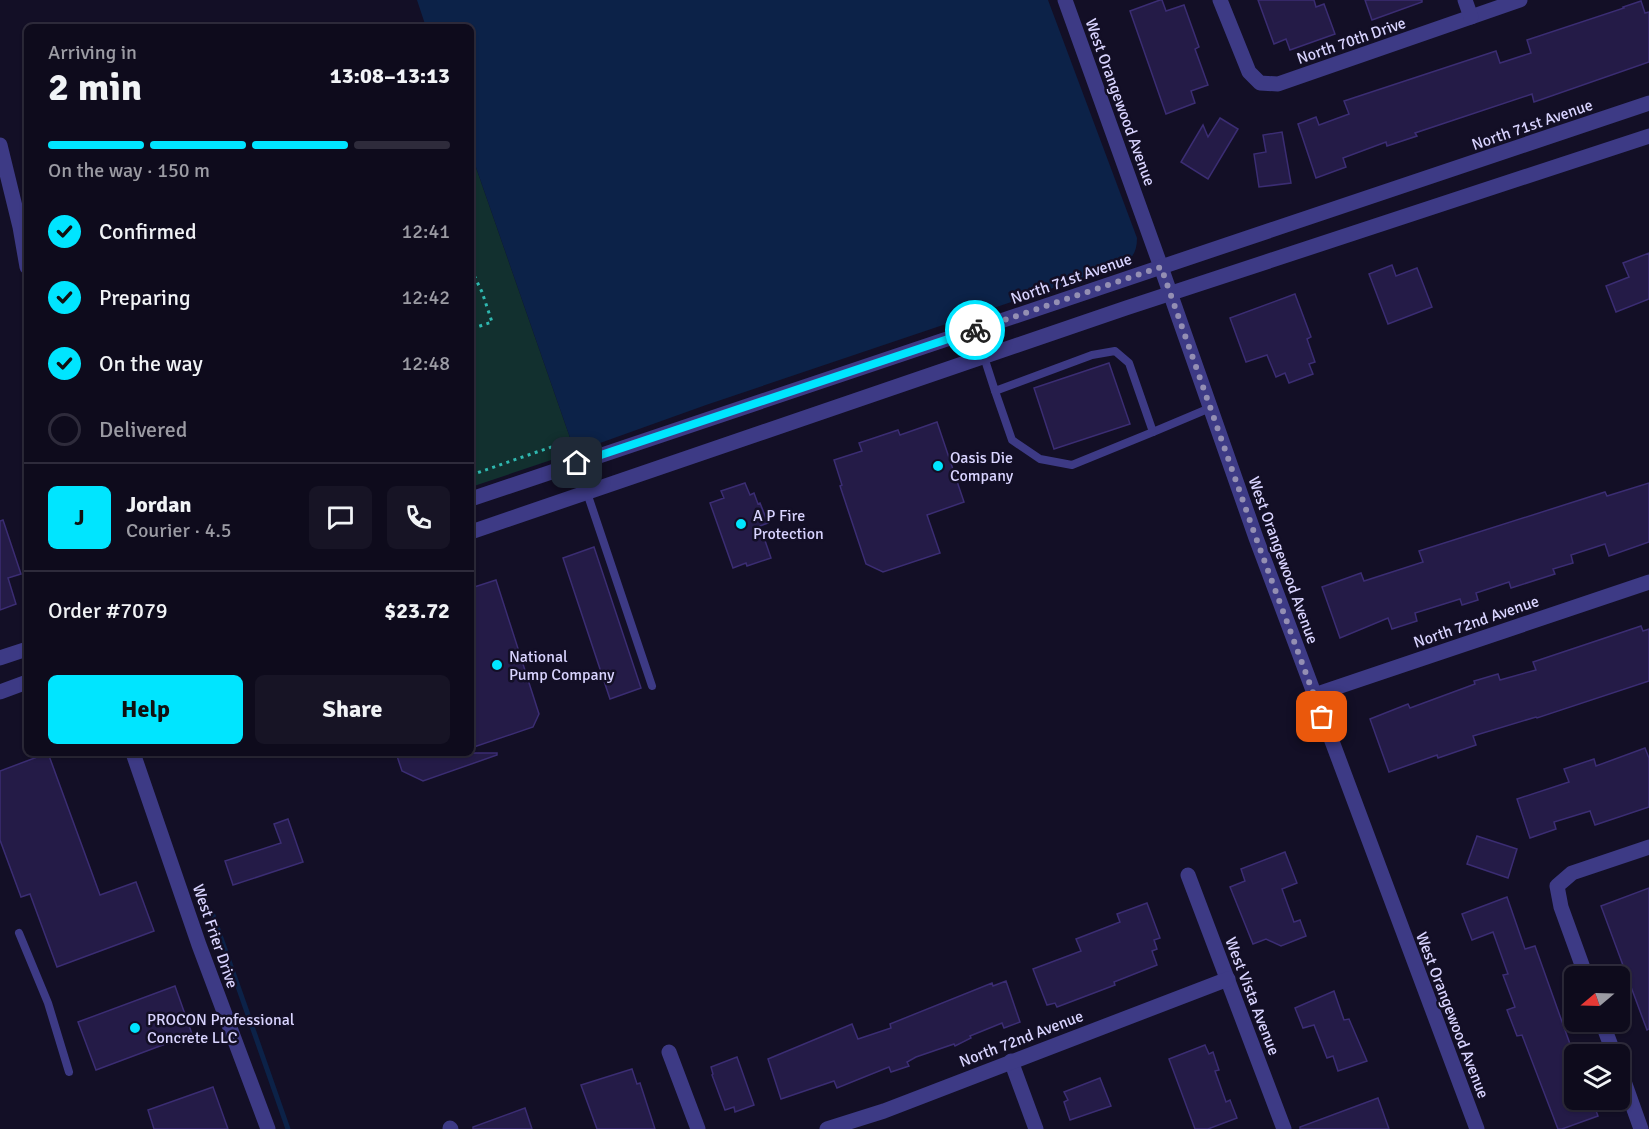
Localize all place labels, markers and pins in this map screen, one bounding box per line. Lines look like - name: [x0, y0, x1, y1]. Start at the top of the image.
- pin: [551, 437, 602, 488]
- place label: Oasis Die Company: [950, 448, 1014, 486]
- marker: Oasis Die Company: [931, 459, 945, 473]
- place label: A P Fire Protection: [753, 506, 824, 544]
- marker: A P Fire Protection: [734, 517, 748, 531]
- place label: National Pump Company: [509, 647, 615, 685]
- marker: National Pump Company: [490, 658, 504, 672]
- pin: [1296, 691, 1347, 742]
- place label: PROCON Professional Concrete LLC: [147, 1010, 295, 1048]
- marker: PROCON Professional Concrete LLC: [128, 1021, 142, 1035]

